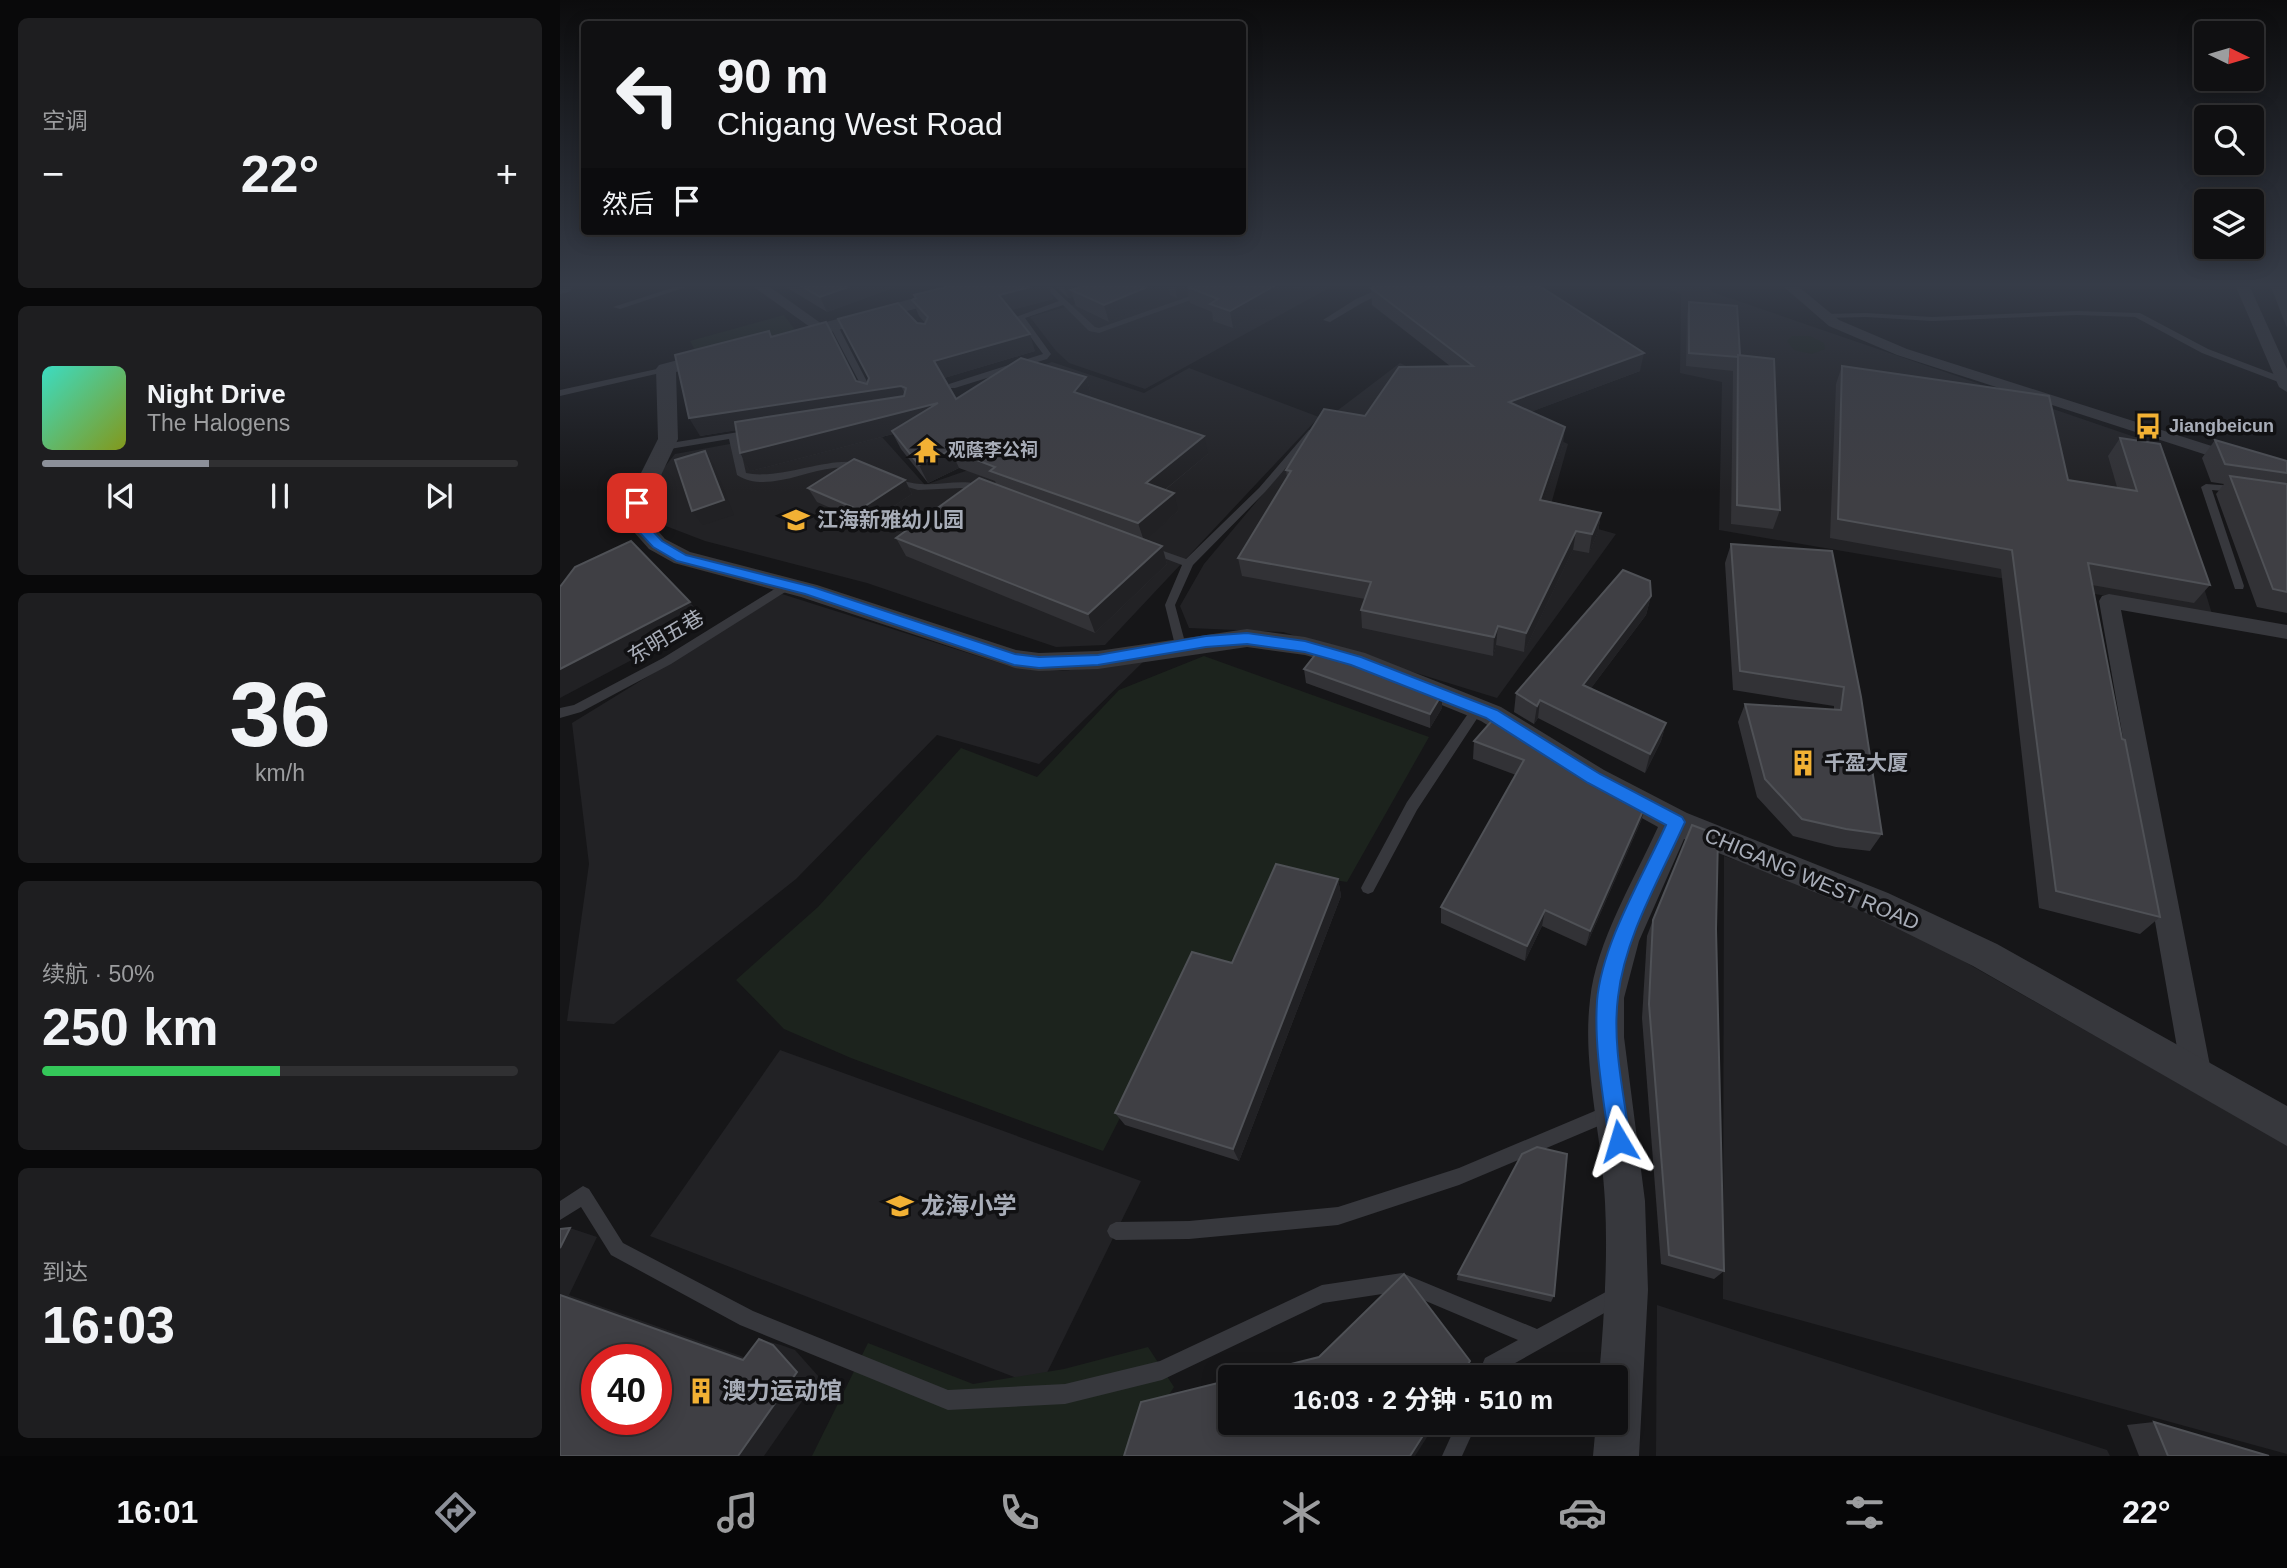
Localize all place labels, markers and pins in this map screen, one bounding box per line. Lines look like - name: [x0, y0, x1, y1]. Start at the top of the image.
- bus stop icon: Jiangbeicun: [2133, 411, 2163, 441]
- place label: Jiangbeicun: [2169, 416, 2274, 436]
- temple icon: 观蔭李公祠: [912, 435, 942, 465]
- place label: 观蔭李公祠: [948, 440, 1038, 460]
- pin: [607, 473, 667, 533]
- school or university icon: 江海新雅幼儿园: [781, 505, 811, 535]
- place label: 江海新雅幼儿园: [817, 508, 964, 531]
- building icon: 千盈大厦: [1788, 748, 1818, 778]
- place label: 千盈大厦: [1824, 751, 1908, 774]
- school or university icon: 龙海小学: [885, 1191, 915, 1221]
- place label: 龙海小学: [921, 1192, 1017, 1219]
- building icon: 澳力运动馆: [686, 1376, 716, 1406]
- place label: 澳力运动馆: [722, 1377, 842, 1404]

